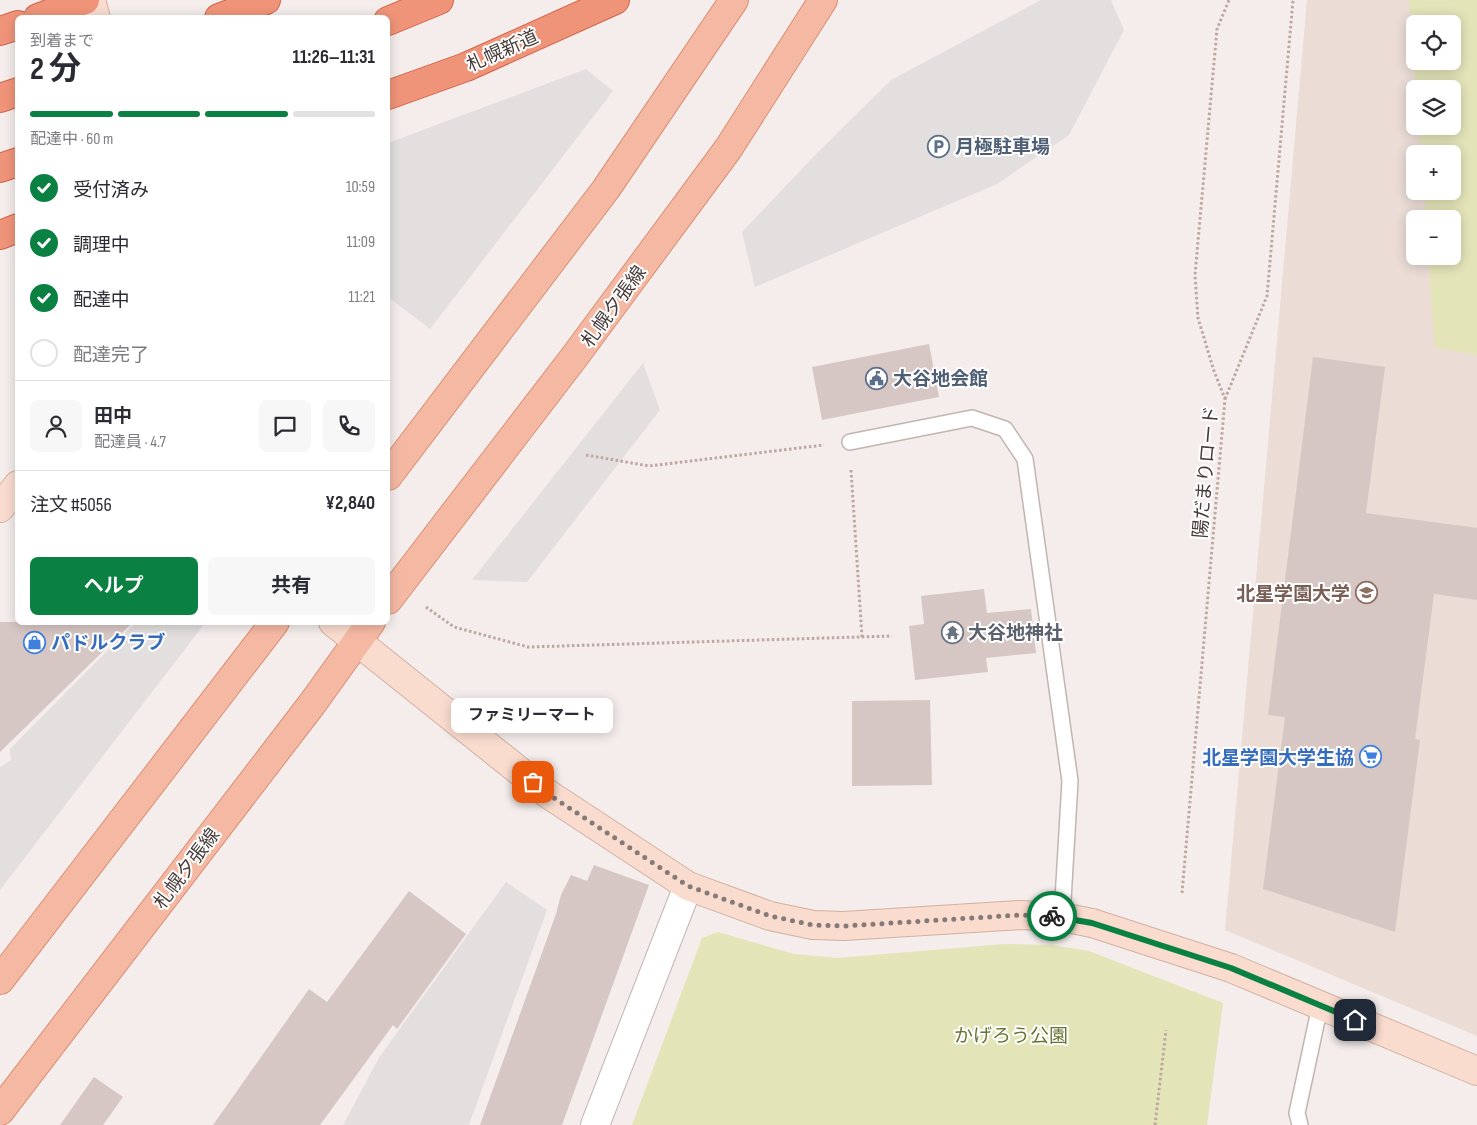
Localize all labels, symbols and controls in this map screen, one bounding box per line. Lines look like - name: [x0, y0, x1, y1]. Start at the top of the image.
- map controls: [1406, 15, 1461, 265]
- button: locate: [1406, 15, 1461, 70]
- street label: 札幌新道: [463, 25, 542, 77]
- text: 到着まで: [30, 32, 94, 51]
- text: 11:26–11:31: [292, 46, 375, 69]
- text: 2 分: [30, 50, 81, 89]
- button: layers: [1406, 80, 1461, 135]
- text: 配達中 · 60 m: [30, 130, 113, 149]
- parking icon: 月極駐車場: [927, 134, 951, 158]
- place label: 月極駐車場: [955, 136, 1050, 159]
- button: +: [1406, 145, 1461, 200]
- icon: check: [30, 174, 58, 202]
- text: 10:59: [346, 178, 375, 197]
- text: 受付済み: [73, 179, 149, 202]
- button: −: [1406, 210, 1461, 265]
- icon: check: [30, 229, 58, 257]
- text: 11:09: [347, 233, 375, 252]
- text: 調理中: [73, 234, 130, 257]
- street label: 札幌夕張線: [577, 262, 651, 352]
- icon: check: [30, 284, 58, 312]
- text: 11:21: [349, 288, 375, 307]
- text: 配達中: [73, 289, 130, 312]
- text: 配達完了: [73, 344, 149, 367]
- public building icon: 大谷地会館: [865, 366, 889, 390]
- place label: 大谷地会館: [893, 368, 988, 391]
- button: person: [30, 400, 82, 452]
- button: chat: [259, 400, 311, 452]
- button: phone: [323, 400, 375, 452]
- text: 田中: [94, 405, 132, 428]
- street label: 陽だまりロード: [1189, 405, 1224, 539]
- text: 配達員 · 4.7: [94, 433, 166, 452]
- text: ¥2,840: [325, 492, 375, 515]
- text: 注文 #5056: [30, 494, 112, 517]
- button: ヘルプ: [30, 557, 198, 615]
- button: 共有: [208, 557, 375, 615]
- school or university icon: 北星学園大学: [1354, 581, 1378, 605]
- place label: 北星学園大学: [1236, 583, 1350, 606]
- temple icon: 大谷地神社: [940, 620, 964, 644]
- place label: 大谷地神社: [968, 622, 1063, 645]
- shop icon: パドルクラブ: [23, 630, 47, 654]
- place label: パドルクラブ: [51, 632, 166, 655]
- callout: ファミリーマート: [452, 697, 614, 732]
- text: ファミリーマート: [468, 706, 596, 725]
- supermarket icon: 北星学園大学生協: [1358, 745, 1382, 769]
- place label: 北星学園大学生協: [1202, 747, 1354, 770]
- pin: [512, 761, 554, 803]
- icon: bag: [519, 768, 547, 796]
- street label: 札幌夕張線: [149, 824, 225, 914]
- courier: [1027, 891, 1077, 941]
- icon: bike: [1038, 902, 1066, 930]
- pin: [1334, 999, 1376, 1041]
- icon: home: [1341, 1006, 1369, 1034]
- park label: かげろう公園: [954, 1025, 1068, 1048]

